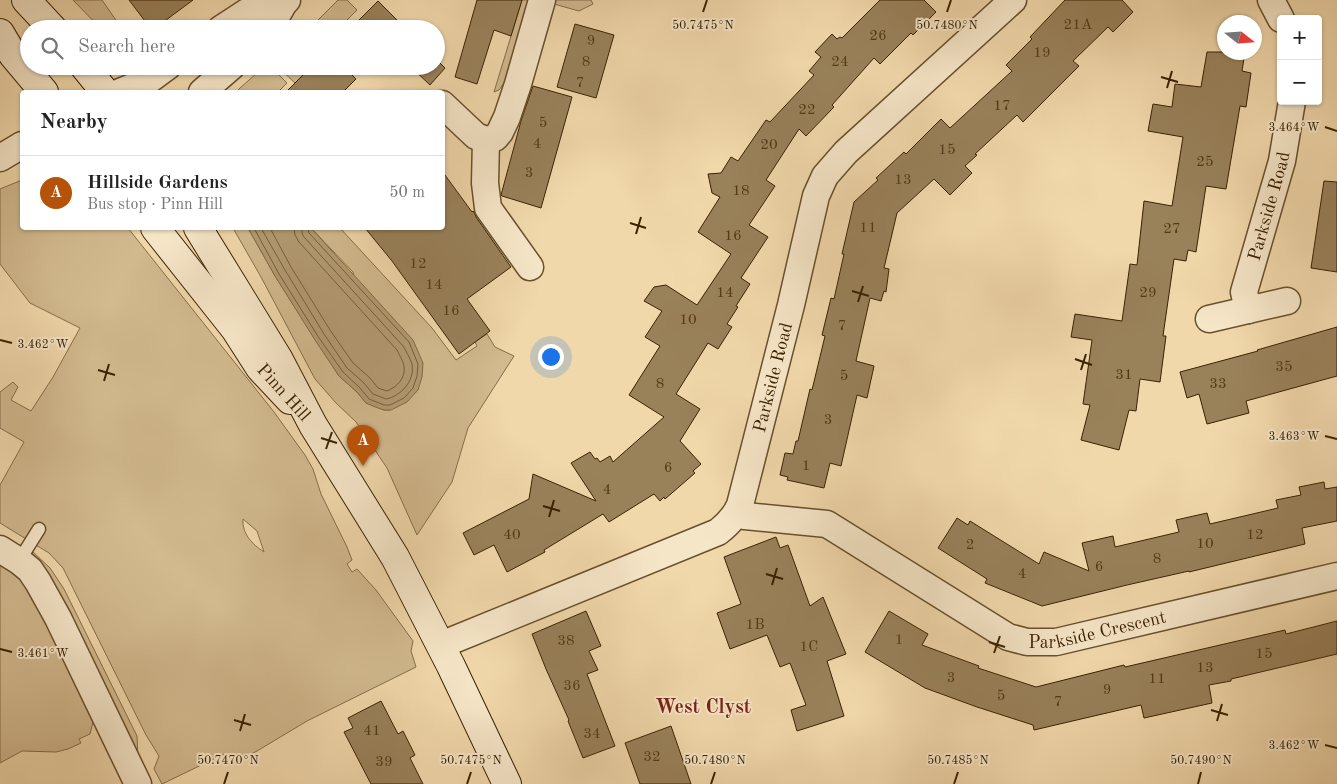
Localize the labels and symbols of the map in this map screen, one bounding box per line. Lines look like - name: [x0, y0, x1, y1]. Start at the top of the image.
- north arrow: [1217, 15, 1262, 60]
- house number: 21A: [1064, 18, 1093, 33]
- text: 50.7475°N: [672, 19, 734, 32]
- text: 50.7480°N: [916, 19, 978, 32]
- house number: 26: [869, 29, 887, 44]
- house number: 9: [587, 34, 595, 49]
- house number: 19: [1033, 46, 1051, 61]
- house number: 8: [582, 55, 590, 70]
- house number: 24: [831, 55, 849, 70]
- house number: 7: [576, 76, 584, 91]
- house number: 17: [993, 99, 1011, 114]
- house number: 22: [798, 103, 816, 118]
- house number: 5: [539, 116, 547, 131]
- text: 3.464°W: [1269, 122, 1320, 134]
- house number: 4: [533, 137, 541, 152]
- house number: 20: [760, 138, 778, 153]
- house number: 15: [938, 143, 956, 158]
- street label: Parkside Road: [1246, 150, 1293, 263]
- house number: 25: [1196, 155, 1214, 170]
- house number: 3: [525, 166, 533, 181]
- house number: 13: [894, 173, 912, 188]
- house number: 18: [732, 184, 750, 199]
- house number: 11: [859, 221, 877, 236]
- house number: 27: [1163, 222, 1181, 237]
- house number: 16: [724, 229, 742, 244]
- house number: 12: [409, 257, 427, 272]
- house number: 14: [425, 278, 443, 293]
- house number: 14: [716, 286, 734, 301]
- house number: 29: [1139, 286, 1157, 301]
- house number: 16: [442, 304, 460, 319]
- house number: 10: [679, 313, 697, 328]
- house number: 7: [838, 319, 846, 334]
- street label: Parkside Road: [751, 321, 796, 435]
- text: 3.462°W: [18, 339, 69, 351]
- your location: [538, 344, 564, 370]
- house number: 35: [1275, 360, 1293, 375]
- street label: Pinn Hill: [253, 361, 314, 425]
- house number: 31: [1115, 368, 1133, 383]
- house number: 5: [840, 369, 848, 384]
- house number: 8: [656, 377, 664, 392]
- house number: 33: [1209, 377, 1227, 392]
- house number: 3: [824, 413, 832, 428]
- pin: A: [347, 425, 379, 466]
- text: 3.463°W: [1269, 431, 1320, 443]
- house number: 1: [802, 459, 810, 474]
- house number: 6: [664, 461, 672, 476]
- house number: 4: [603, 483, 611, 498]
- house number: 40: [503, 528, 521, 543]
- house number: 12: [1246, 528, 1264, 543]
- house number: 10: [1196, 537, 1214, 552]
- house number: 2: [966, 538, 974, 553]
- house number: 8: [1153, 552, 1161, 567]
- house number: 6: [1095, 560, 1103, 575]
- house number: 4: [1018, 567, 1026, 582]
- street label: Parkside Crescent: [1028, 608, 1168, 652]
- house number: 1B: [745, 618, 765, 633]
- house number: 1: [895, 633, 903, 648]
- house number: 38: [557, 634, 575, 649]
- house number: 1C: [800, 640, 818, 655]
- house number: 15: [1255, 647, 1273, 662]
- text: 3.461°W: [18, 648, 69, 660]
- house number: 13: [1196, 661, 1214, 676]
- house number: 3: [947, 671, 955, 686]
- house number: 11: [1148, 672, 1166, 687]
- house number: 36: [563, 679, 581, 694]
- house number: 9: [1103, 683, 1111, 698]
- house number: 5: [997, 689, 1005, 704]
- house number: 7: [1054, 695, 1062, 710]
- district label: West Clyst: [655, 698, 751, 718]
- house number: 41: [363, 724, 381, 739]
- house number: 34: [583, 727, 601, 742]
- text: 3.462°W: [1269, 740, 1320, 752]
- house number: 32: [643, 750, 661, 765]
- text: 50.7470°N: [197, 754, 259, 767]
- text: 50.7475°N: [440, 754, 502, 767]
- text: 50.7480°N: [684, 754, 746, 767]
- text: 50.7485°N: [927, 754, 989, 767]
- text: 50.7490°N: [1170, 754, 1232, 767]
- house number: 39: [375, 755, 393, 770]

